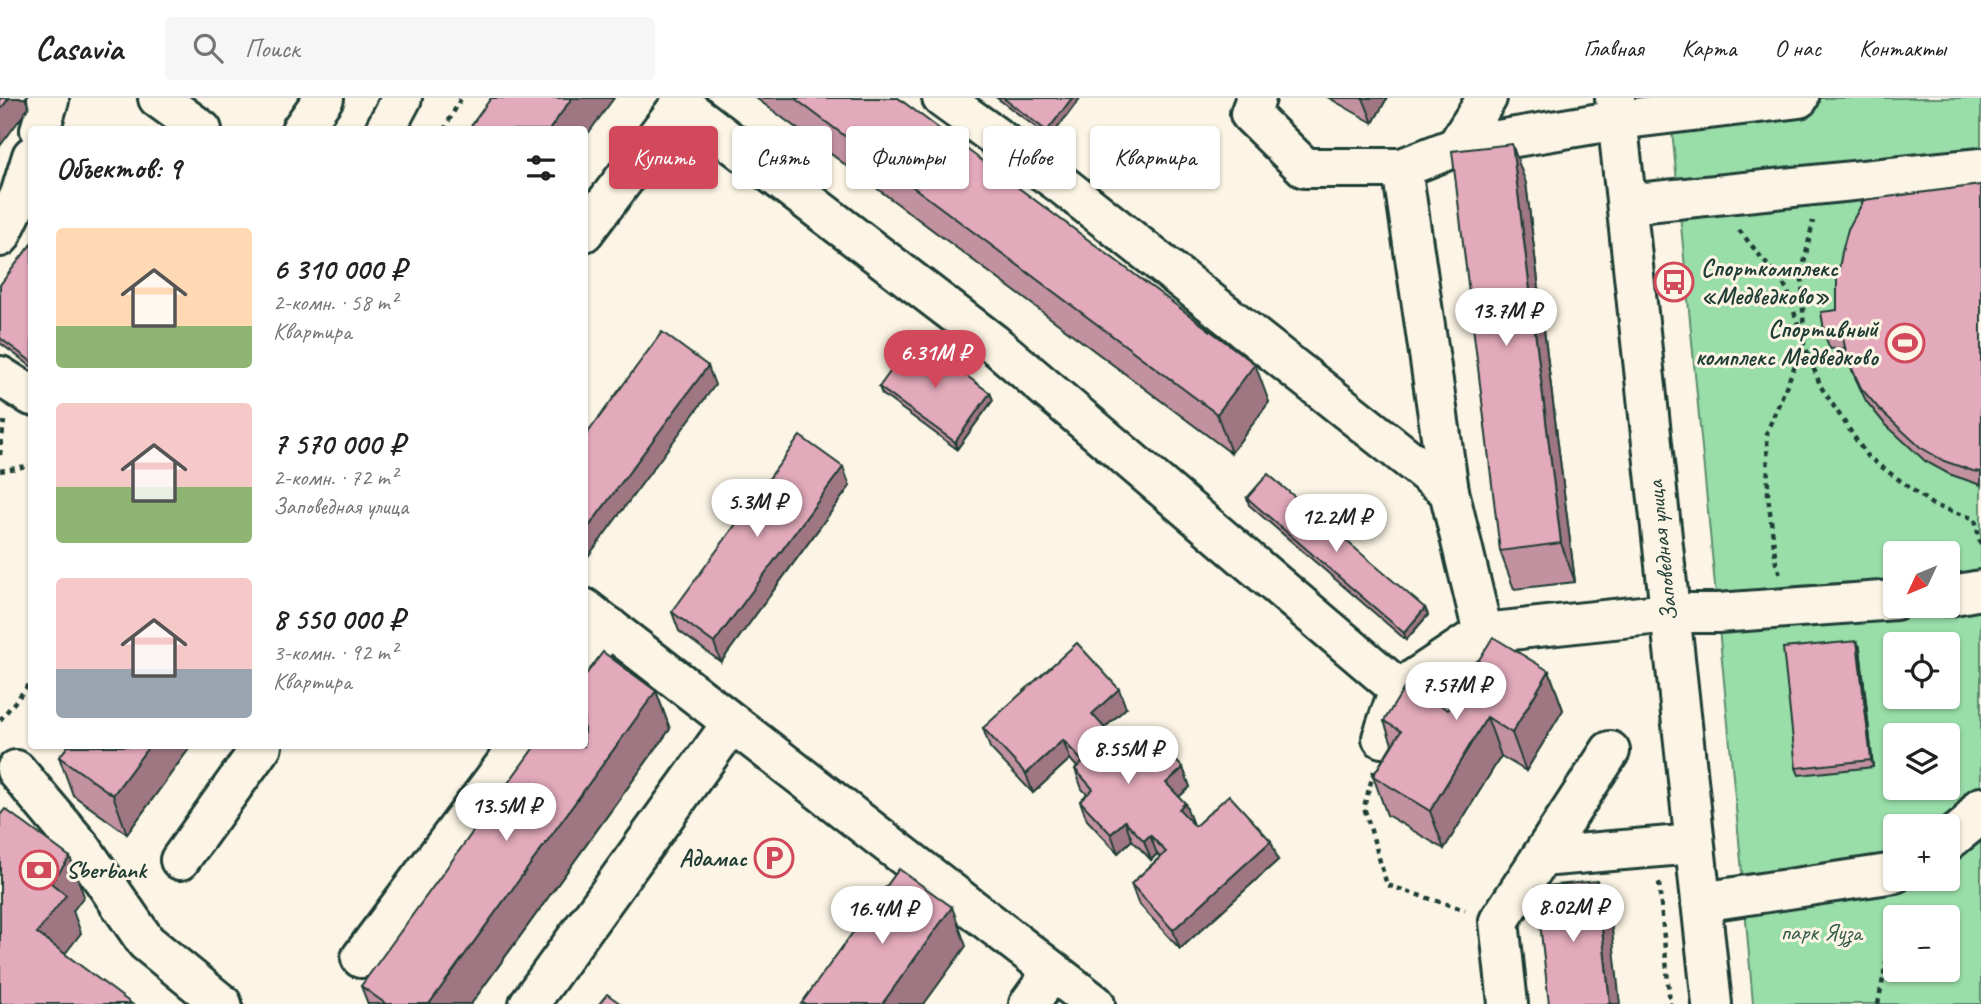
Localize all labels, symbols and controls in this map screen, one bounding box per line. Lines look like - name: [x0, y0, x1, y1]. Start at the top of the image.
- search box: [165, 17, 655, 80]
- text: Casavia: [35, 27, 123, 69]
- icon: search: [189, 29, 227, 67]
- text: Поиск: [245, 32, 300, 65]
- text: Главная: [1583, 33, 1644, 63]
- text: Карта: [1682, 33, 1736, 63]
- text: О нас: [1774, 33, 1821, 63]
- text: Контакты: [1859, 33, 1946, 63]
- chip: Купить: [609, 126, 718, 189]
- chip: Снять: [732, 126, 832, 189]
- chip: Фильтры: [846, 126, 969, 189]
- chip: Новое: [983, 126, 1076, 189]
- chip: Квартира: [1090, 126, 1220, 189]
- text: Объектов: 9: [56, 149, 181, 187]
- icon: filters: [522, 149, 560, 187]
- text: 6 310 000 ₽: [273, 250, 405, 288]
- place label: Спорткомплекс «Медведково»: [1701, 253, 1839, 311]
- icon: home: [112, 256, 196, 340]
- bus stop icon: Спорткомплекс «Медведково»: [1653, 261, 1695, 303]
- text: 2-комн. · 58 m²: [273, 288, 397, 317]
- pin: 13.7M ₽: [1441, 288, 1571, 348]
- text: 13.7M ₽: [1471, 296, 1541, 325]
- place label: Спортивный комплекс Медведково: [1695, 314, 1880, 372]
- text: Квартира: [273, 317, 351, 346]
- sports icon: Спортивный комплекс Медведково: [1884, 322, 1926, 364]
- pin: 6.31M ₽: [870, 330, 1000, 390]
- text: 6.31M ₽: [900, 338, 970, 367]
- text: 7 570 000 ₽: [273, 425, 404, 463]
- icon: home: [112, 431, 196, 515]
- text: 2-комн. · 72 m²: [273, 463, 397, 492]
- street label: Заповедная улица: [1640, 478, 1684, 623]
- pin: 5.3M ₽: [700, 480, 814, 539]
- text: 5.3M ₽: [727, 487, 787, 516]
- text: Заповедная улица: [273, 492, 408, 521]
- pin: 12.2M ₽: [1271, 494, 1401, 554]
- text: 12.2M ₽: [1301, 502, 1371, 531]
- north arrow: [1883, 541, 1960, 618]
- map controls: [1883, 541, 1960, 982]
- text: 8 550 000 ₽: [273, 600, 404, 638]
- icon: home: [112, 606, 196, 690]
- button: locate: [1883, 632, 1960, 709]
- text: 3-комн. · 92 m²: [273, 638, 397, 667]
- pin: 7.57M ₽: [1391, 662, 1521, 722]
- text: Квартира: [273, 667, 351, 696]
- text: 7.57M ₽: [1421, 670, 1491, 699]
- button: layers: [1883, 723, 1960, 800]
- pin: 8.55M ₽: [1063, 726, 1193, 786]
- text: 8.55M ₽: [1093, 734, 1163, 763]
- pin: 13.5M ₽: [441, 784, 571, 843]
- text: 13.5M ₽: [471, 791, 541, 820]
- button: +: [1883, 814, 1960, 891]
- parking icon: Адамас: [753, 837, 795, 879]
- place label: Адамас: [679, 843, 748, 873]
- bank icon: Sberbank: [18, 849, 60, 891]
- place label: Sberbank: [66, 855, 148, 885]
- pin: 8.02M ₽: [1508, 884, 1638, 944]
- pin: 16.4M ₽: [817, 886, 947, 946]
- text: 8.02M ₽: [1538, 892, 1608, 921]
- text: 16.4M ₽: [847, 894, 917, 923]
- button: −: [1883, 905, 1960, 982]
- park label: парк Яуза: [1780, 917, 1864, 948]

